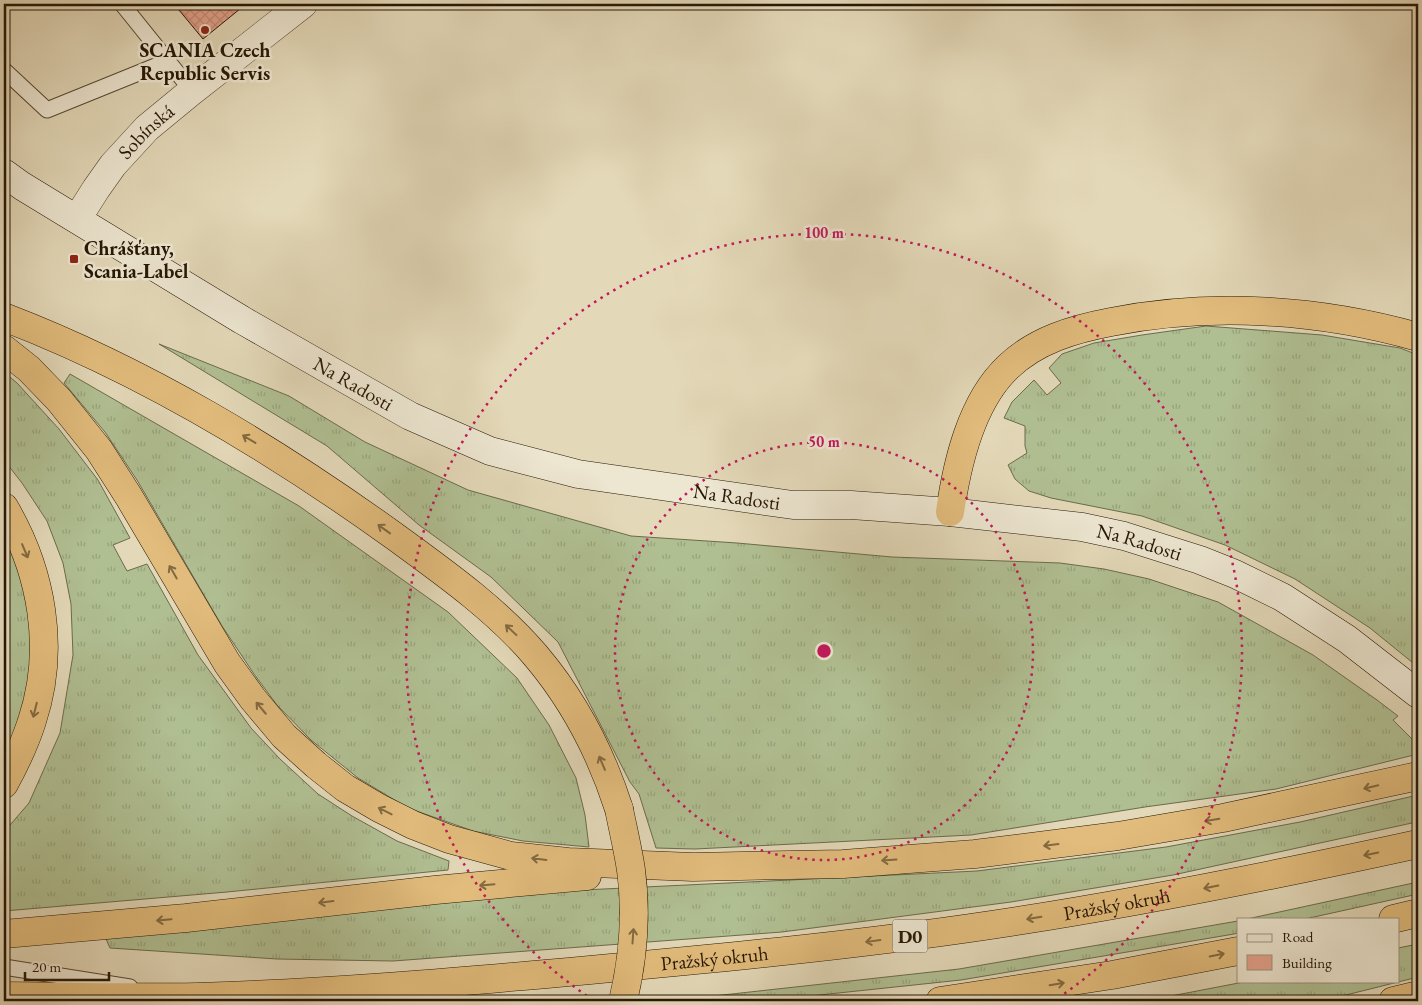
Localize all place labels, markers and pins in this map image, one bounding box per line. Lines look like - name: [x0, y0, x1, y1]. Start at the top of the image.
- marker: SCANIA Czech Republic Servis: [199, 24, 211, 36]
- place label: SCANIA Czech Republic Servis: [139, 37, 271, 86]
- place label: Chrášťany, Scania-Label: [84, 235, 189, 284]
- marker: Chrášťany, Scania-Label: [68, 253, 80, 265]
- centre of rings: [815, 642, 833, 660]

